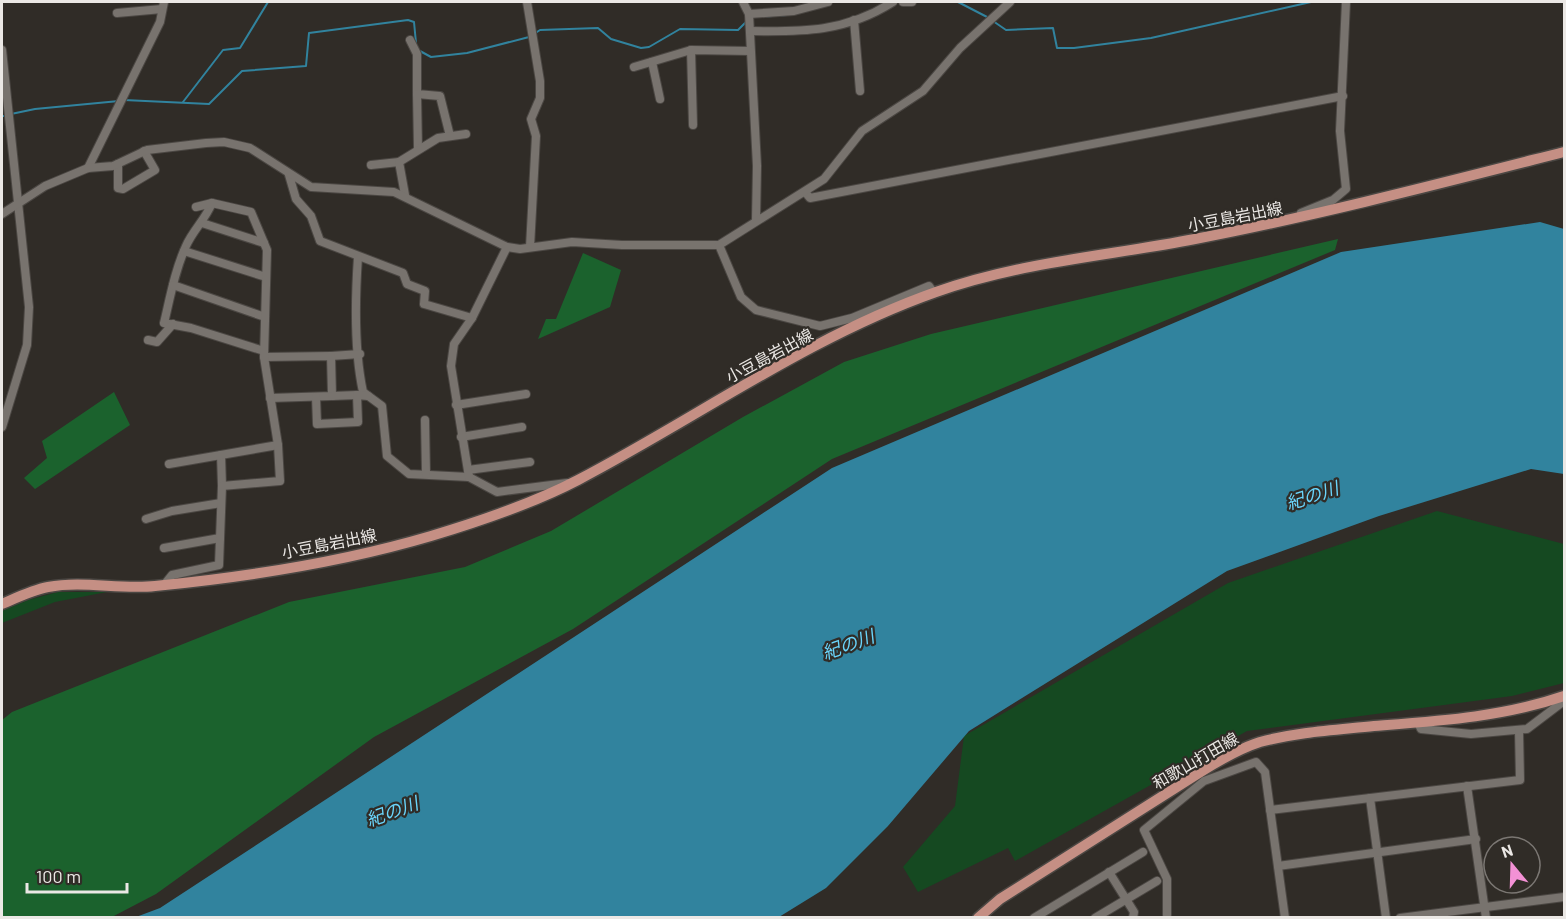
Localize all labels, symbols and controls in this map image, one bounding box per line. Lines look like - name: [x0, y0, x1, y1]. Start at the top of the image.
- street label: 小豆島岩出線: [1186, 198, 1284, 234]
- street label: 小豆島岩出線: [722, 324, 816, 386]
- water label: 紀の川: [1283, 476, 1343, 514]
- street label: 小豆島岩出線: [280, 525, 378, 561]
- water label: 紀の川: [819, 624, 879, 664]
- street label: 和歌山打田線: [1149, 728, 1241, 792]
- water label: 紀の川: [363, 791, 423, 831]
- north arrow: [1482, 835, 1542, 895]
- text: N: [1499, 840, 1515, 861]
- scale bar: [27, 856, 128, 894]
- text: 100 m: [36, 865, 81, 887]

